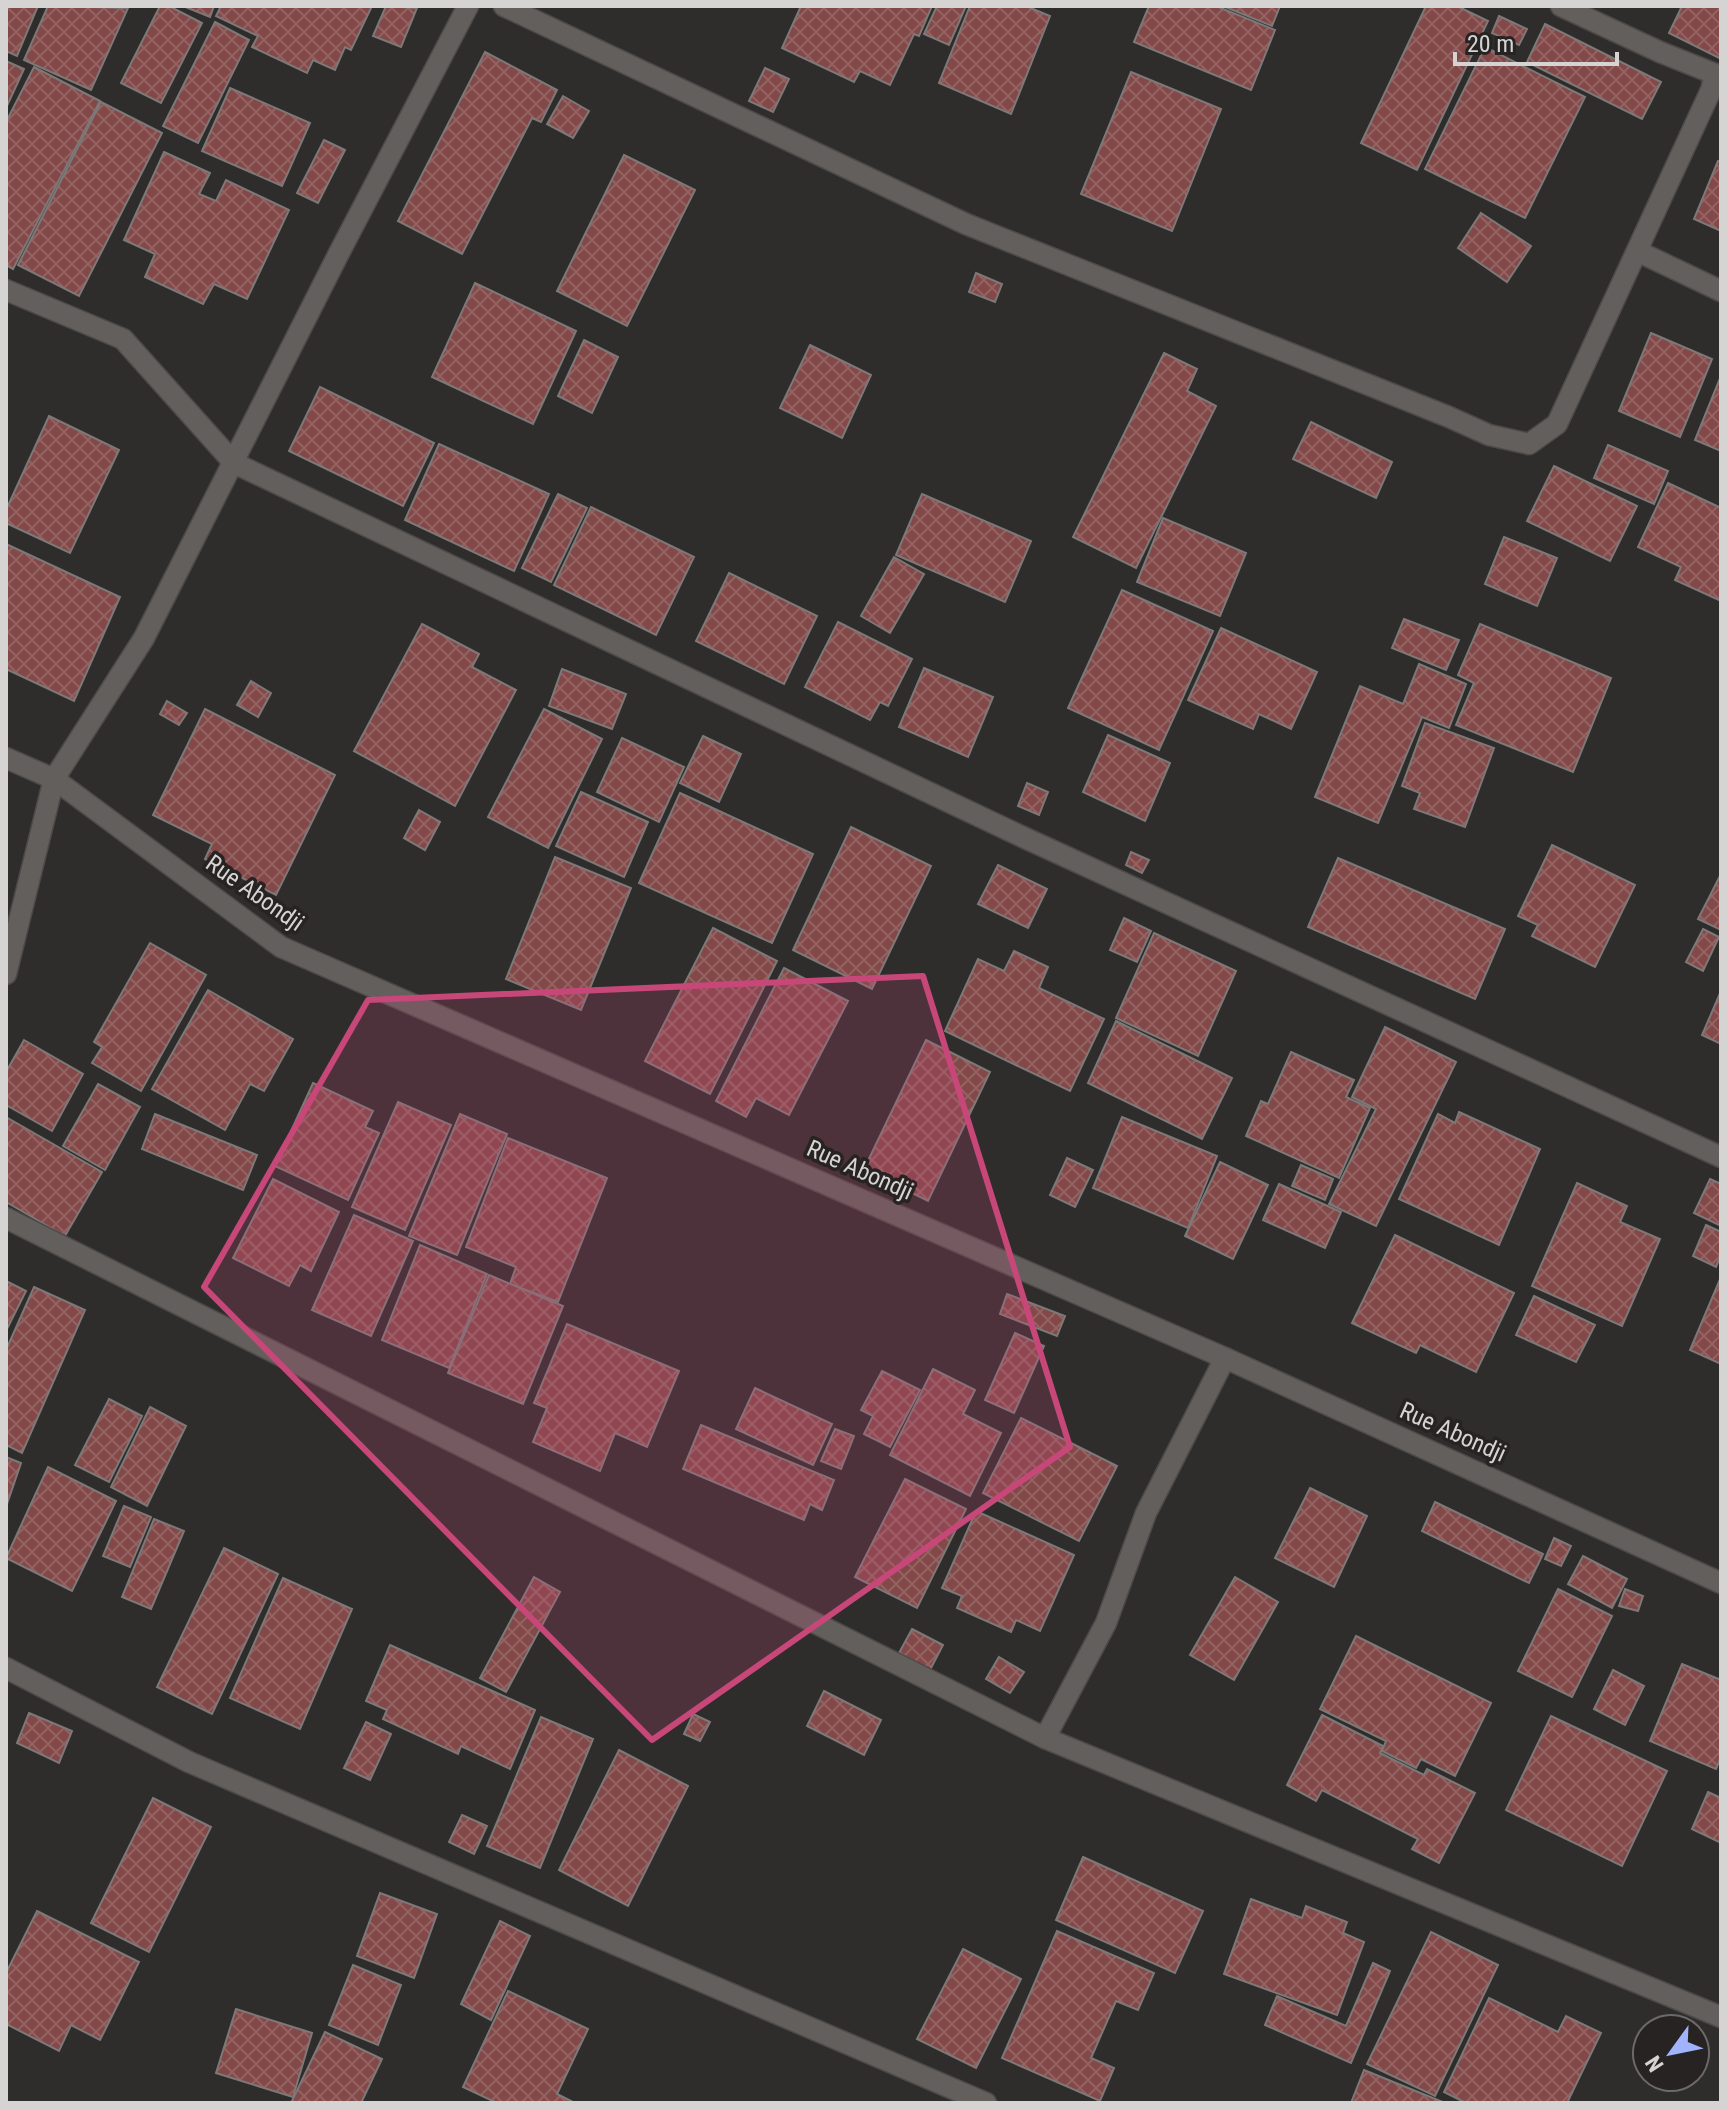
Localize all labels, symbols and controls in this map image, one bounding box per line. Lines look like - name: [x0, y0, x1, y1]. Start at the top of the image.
- scale bar: [1455, 16, 1617, 66]
- text: 20 m: [1467, 30, 1514, 58]
- street label: Rue Abondji: [201, 849, 309, 937]
- street label: Rue Abondji: [803, 1134, 917, 1206]
- street label: Rue Abondji: [1396, 1396, 1510, 1468]
- north arrow: [1631, 2013, 1711, 2093]
- text: N: [1640, 2051, 1669, 2076]

